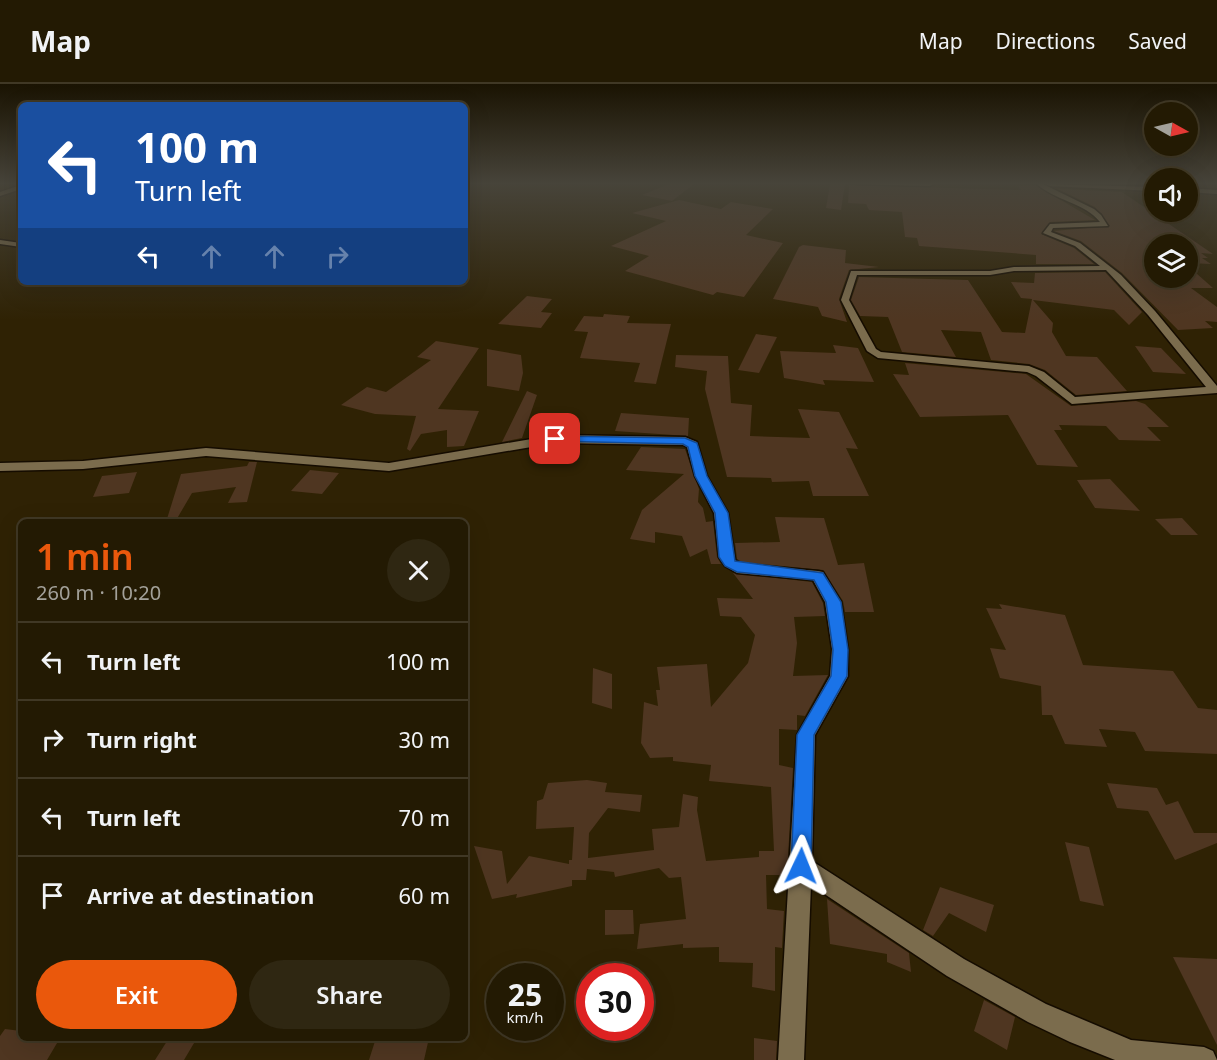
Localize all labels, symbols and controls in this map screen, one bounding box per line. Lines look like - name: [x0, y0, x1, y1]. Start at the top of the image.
- text: Map: [30, 22, 91, 60]
- text: Map: [919, 27, 963, 55]
- text: Directions: [996, 27, 1095, 55]
- text: Saved: [1128, 27, 1187, 55]
- north arrow: [1144, 102, 1198, 156]
- map controls: [1144, 102, 1198, 288]
- text: 100 m: [135, 118, 259, 175]
- icon: left: [36, 126, 114, 204]
- button: sound: [1144, 168, 1198, 222]
- text: Turn left: [135, 172, 241, 209]
- button: layers: [1144, 234, 1198, 288]
- icon: left: [132, 240, 165, 273]
- icon: ahead: [195, 240, 228, 273]
- icon: ahead: [258, 240, 291, 273]
- icon: right: [321, 240, 354, 273]
- pin: [529, 413, 580, 464]
- icon: arrive: [538, 422, 571, 455]
- text: 1 min: [36, 532, 134, 581]
- button: close: [387, 539, 450, 602]
- text: 260 m · 10:20: [36, 579, 161, 606]
- icon: left: [36, 645, 69, 678]
- text: Turn left: [87, 646, 181, 676]
- text: 100 m: [386, 646, 450, 676]
- icon: right: [36, 723, 69, 756]
- text: Turn right: [87, 724, 197, 754]
- text: 30 m: [399, 724, 450, 754]
- icon: left: [36, 801, 69, 834]
- text: Turn left: [87, 802, 181, 832]
- text: 70 m: [399, 802, 450, 832]
- position arrow: [769, 834, 833, 898]
- icon: arrive: [36, 879, 69, 912]
- text: Arrive at destination: [87, 880, 314, 910]
- text: 60 m: [399, 880, 450, 910]
- button: Exit: [36, 960, 237, 1029]
- button: Share: [249, 960, 450, 1029]
- speed limit sign: 30: [576, 963, 654, 1041]
- text: 25: [508, 974, 542, 1015]
- text: km/h: [507, 1007, 543, 1027]

